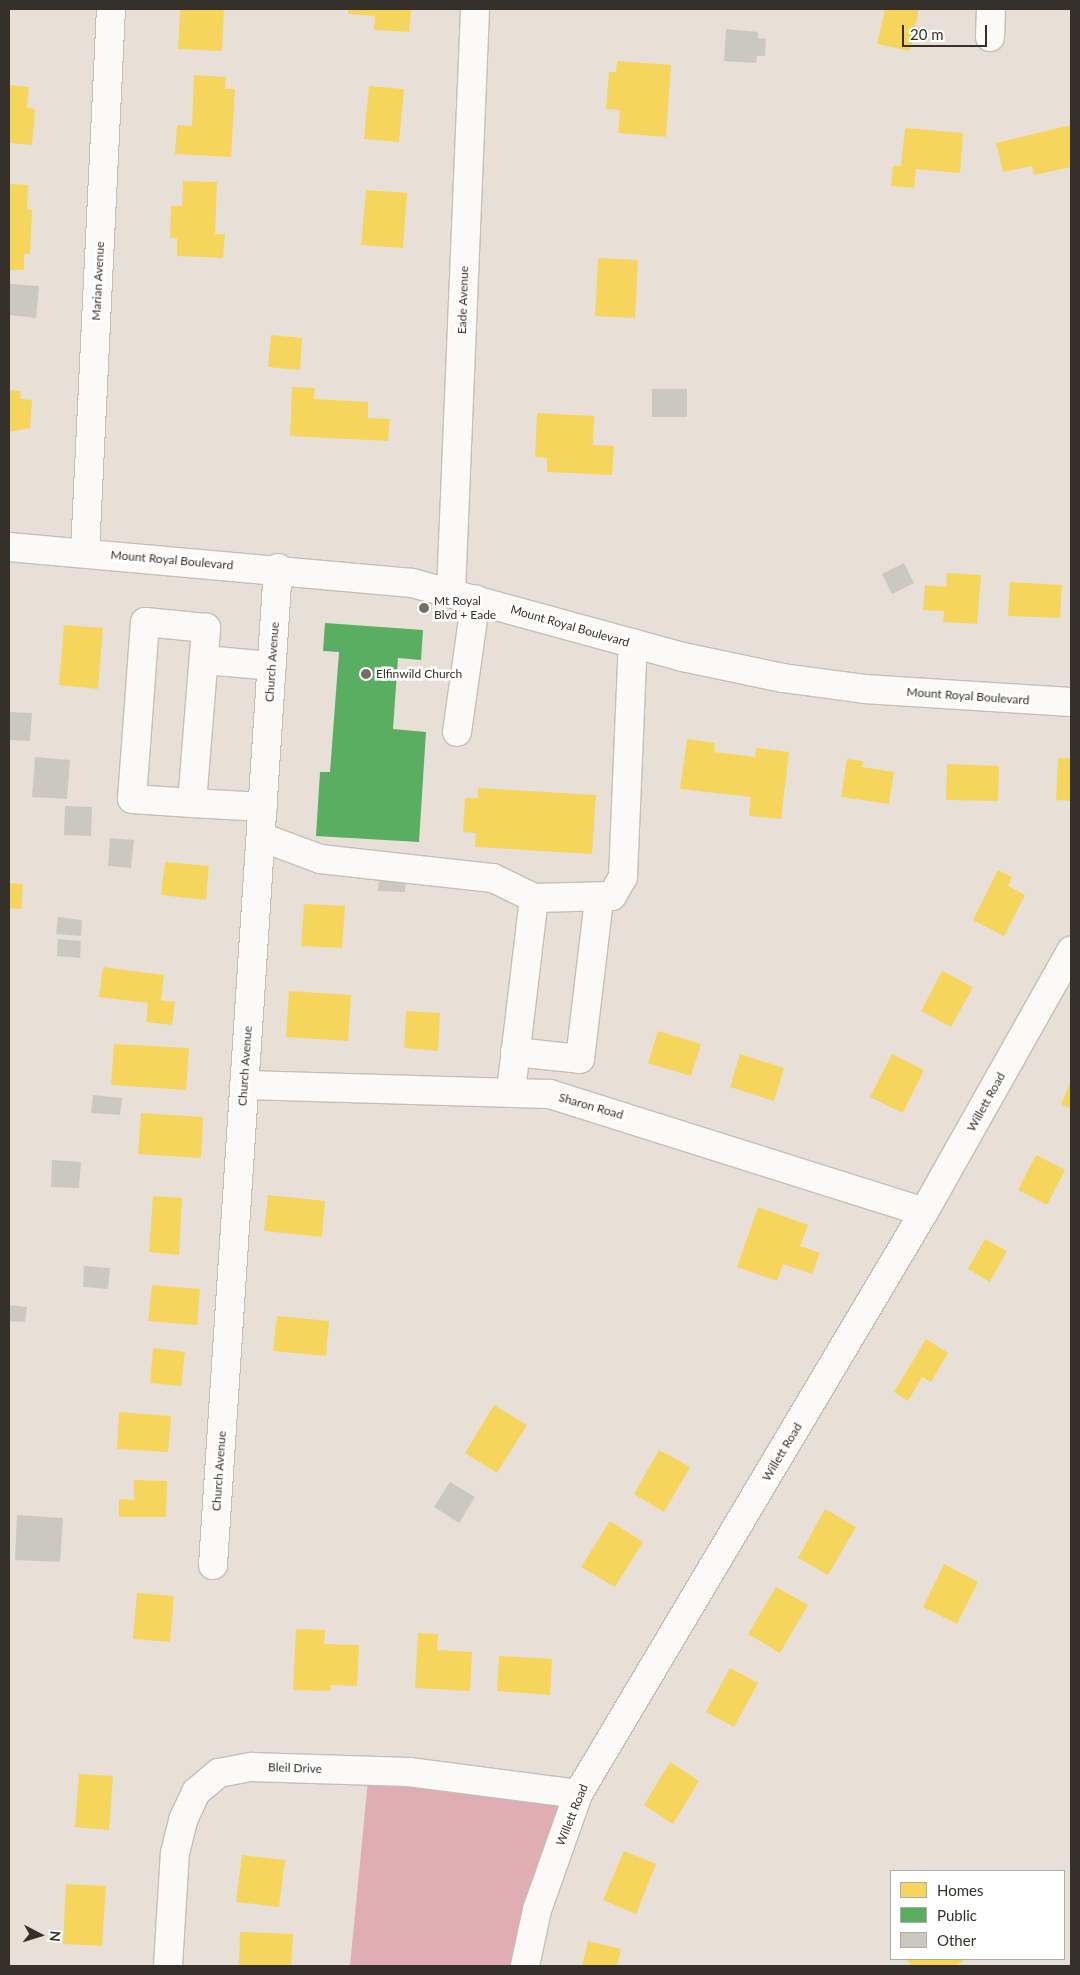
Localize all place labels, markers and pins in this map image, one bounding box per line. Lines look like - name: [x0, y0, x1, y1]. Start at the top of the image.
- place label: Mt Royal Blvd + Eade: [434, 594, 496, 622]
- marker: Mt Royal Blvd + Eade: [418, 602, 430, 614]
- place label: Elfinwild Church: [376, 667, 462, 681]
- marker: Elfinwild Church: [360, 668, 372, 680]

